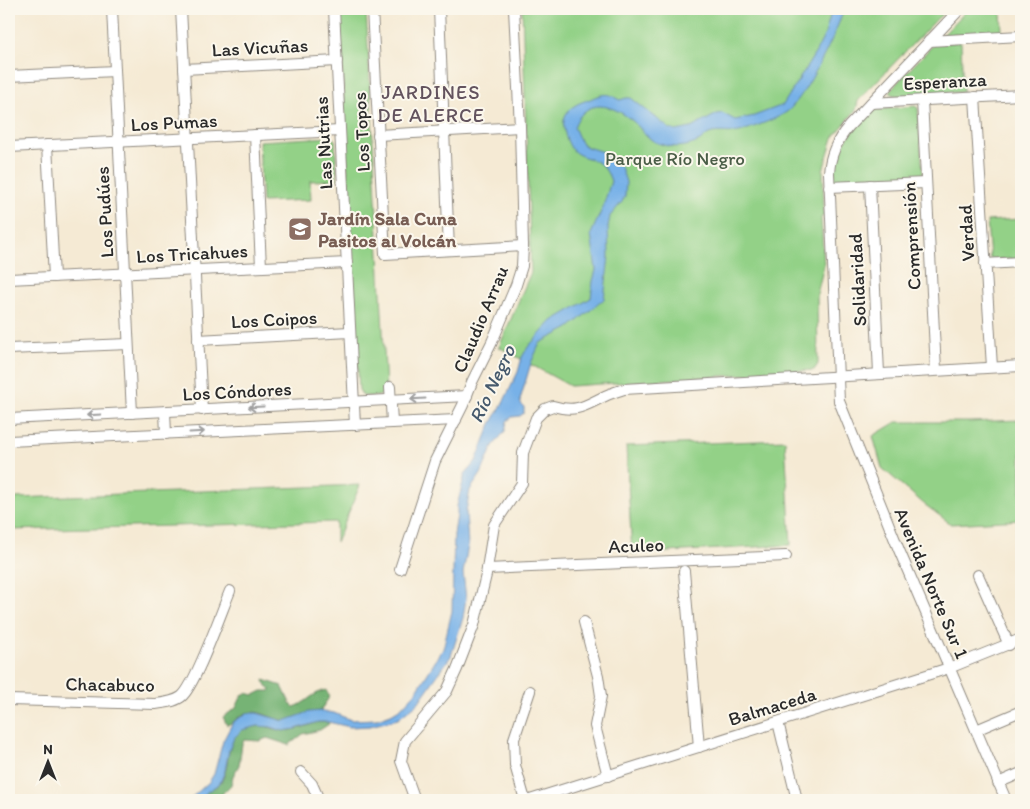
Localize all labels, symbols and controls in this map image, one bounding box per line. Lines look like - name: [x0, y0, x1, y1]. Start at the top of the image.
- street label: Las Vicuñas: [211, 33, 309, 62]
- street label: Esperanza: [903, 68, 987, 95]
- district label: JARDINES DE ALERCE: [377, 80, 485, 127]
- street label: Los Topos: [348, 91, 375, 172]
- street label: Las Nutrias: [310, 96, 337, 190]
- street label: Los Pumas: [130, 109, 218, 136]
- park label: Parque Río Negro: [605, 147, 745, 170]
- street label: Los Pudúes: [91, 166, 118, 258]
- street label: Comprensión: [897, 181, 926, 291]
- street label: Verdad: [953, 203, 979, 262]
- place label: Jardín Sala Cuna Pasitos al Volcán: [317, 207, 458, 252]
- school or university icon: Jardín Sala Cuna Pasitos al Volcán: [287, 216, 313, 242]
- street label: Solidaridad: [844, 233, 871, 327]
- street label: Los Tricahues: [136, 239, 248, 268]
- street label: Claudio Arrau: [448, 262, 513, 376]
- street label: Los Coipos: [230, 306, 318, 333]
- water label: Río Negro: [464, 341, 521, 427]
- street label: Los Cóndores: [182, 377, 292, 406]
- one-way arrow: [411, 394, 427, 404]
- one-way arrow: [248, 402, 264, 412]
- one-way arrow: [86, 411, 102, 420]
- one-way arrow: [189, 428, 205, 437]
- street label: Avenida Norte Sur 1: [889, 504, 974, 662]
- street label: Aculeo: [608, 533, 664, 558]
- street label: Chacabuco: [65, 672, 155, 697]
- street label: Balmaceda: [725, 682, 819, 731]
- north arrow: [22, 736, 72, 786]
- text: N: [43, 741, 53, 758]

